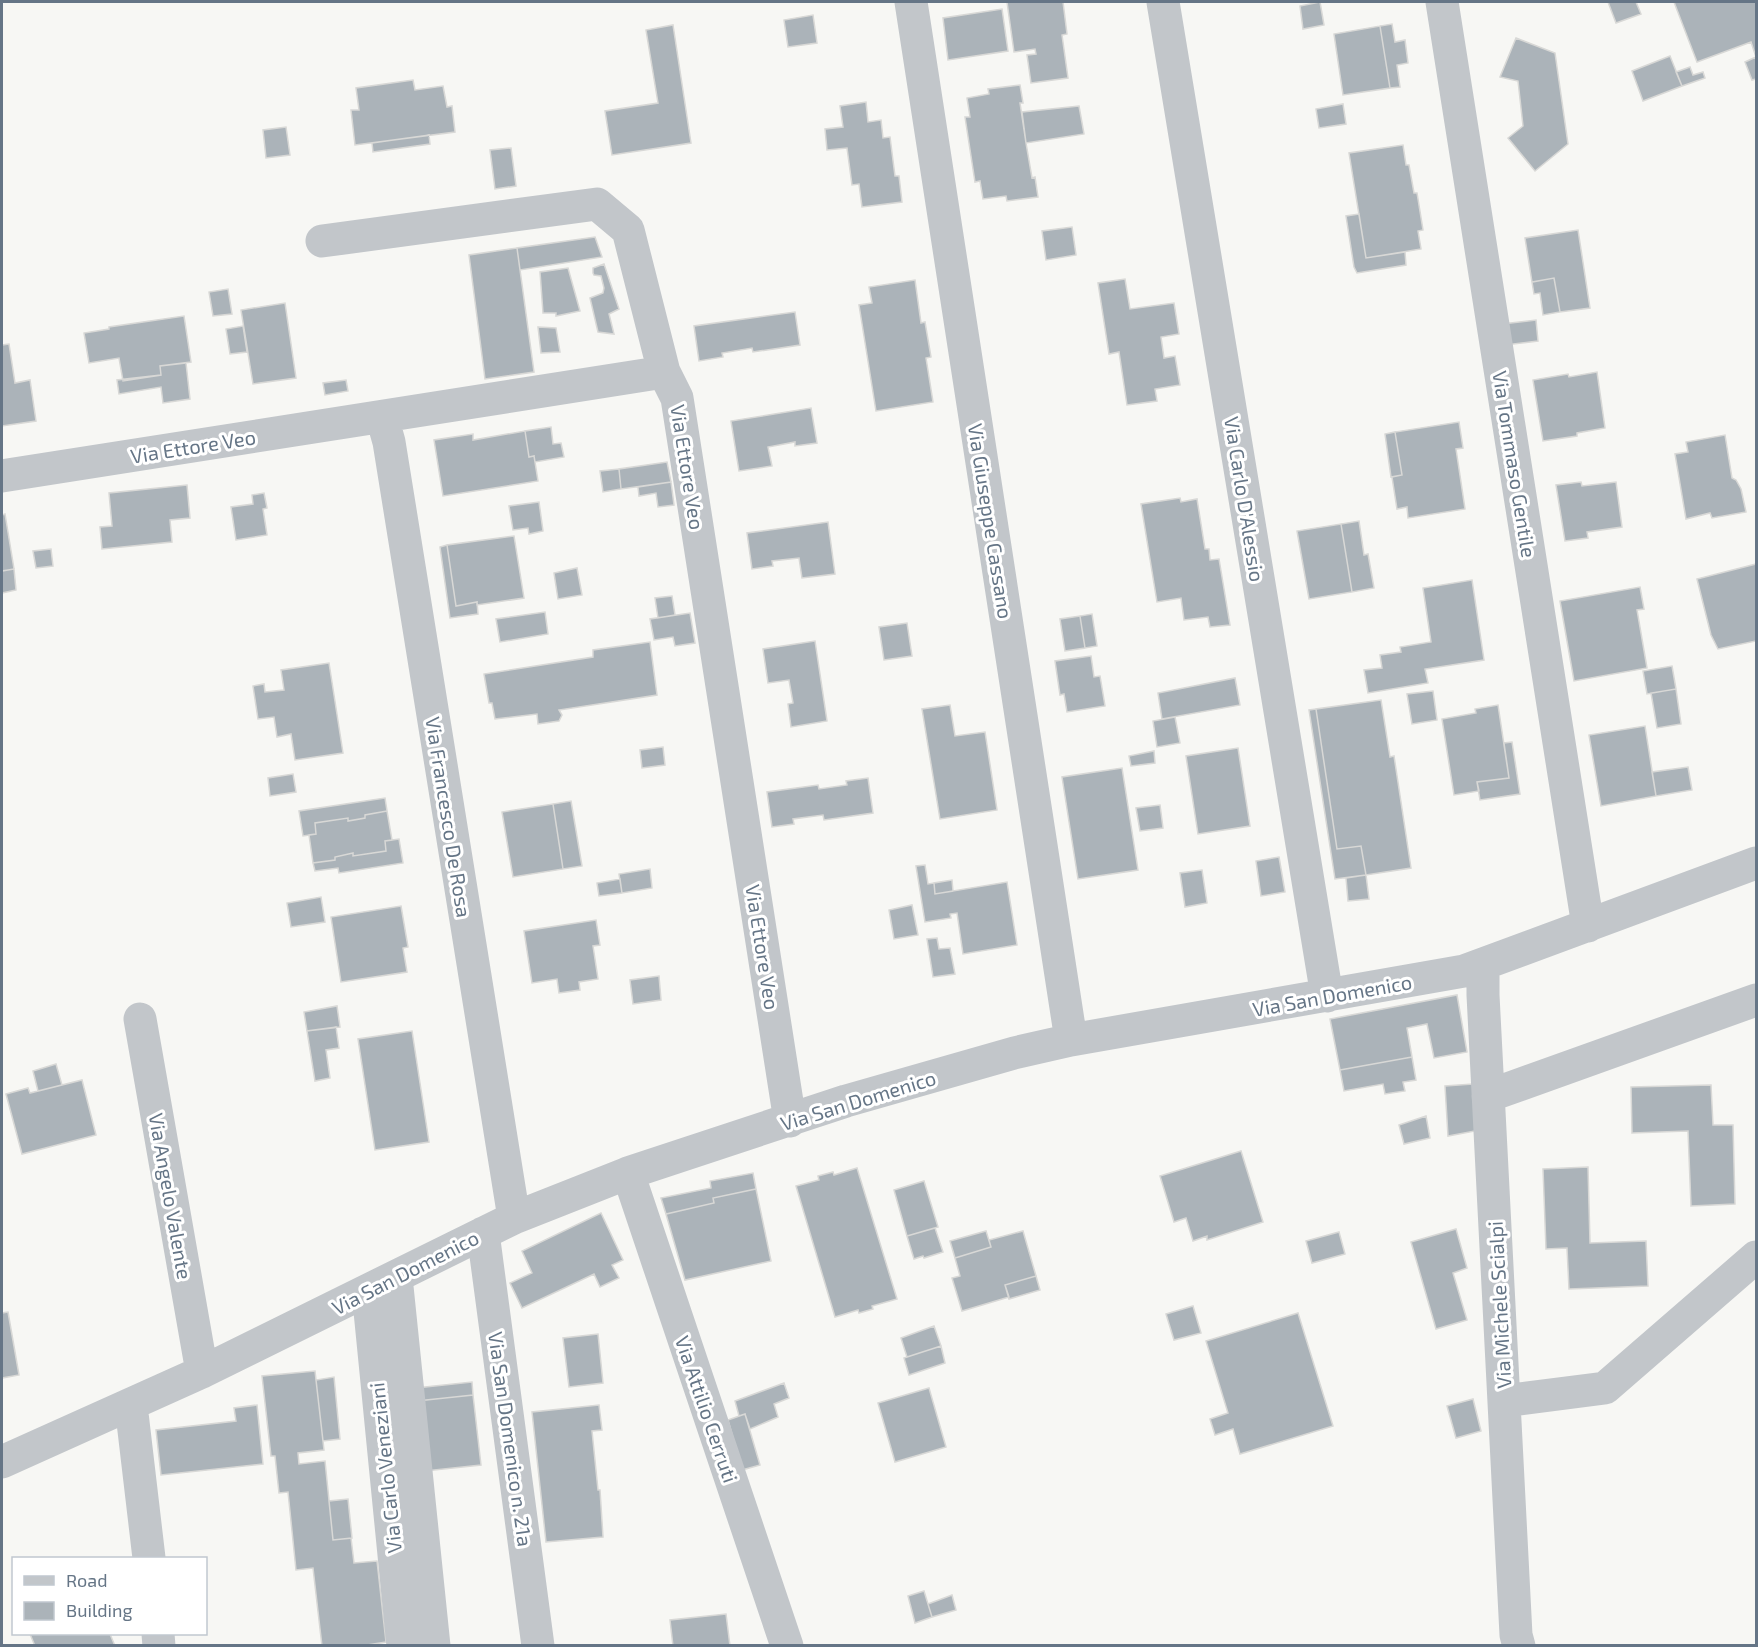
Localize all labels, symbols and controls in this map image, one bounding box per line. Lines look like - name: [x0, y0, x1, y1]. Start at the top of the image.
- street label: Via Tommaso Gentile: [1488, 369, 1542, 559]
- street label: Via Ettore Veo: [666, 403, 710, 531]
- street label: Via Carlo D'Alessio: [1220, 415, 1270, 583]
- street label: Via Giuseppe Cassano: [964, 422, 1018, 620]
- street label: Via Ettore Veo: [129, 424, 257, 468]
- street label: Via Francesco De Rosa: [421, 715, 477, 919]
- street label: Via Ettore Veo: [741, 883, 785, 1011]
- street label: Via San Domenico: [1250, 969, 1414, 1021]
- street label: Via San Domenico: [777, 1065, 939, 1135]
- street label: Via Angelo Valente: [145, 1111, 197, 1281]
- street label: Via Michele Scialpi: [1483, 1221, 1515, 1389]
- street label: Via San Domenico: [328, 1225, 482, 1319]
- street label: Via San Domenico n. 21a: [484, 1330, 538, 1548]
- street label: Via Attilio Cerruti: [671, 1333, 743, 1485]
- street label: Via Carlo Veneziani: [364, 1381, 406, 1555]
- legend: [12, 1557, 207, 1635]
- text: Road: [66, 1569, 107, 1591]
- text: Building: [66, 1599, 133, 1621]

